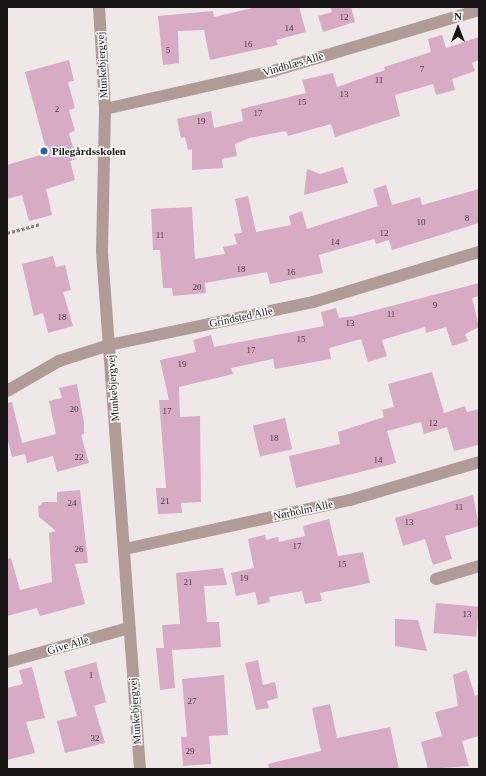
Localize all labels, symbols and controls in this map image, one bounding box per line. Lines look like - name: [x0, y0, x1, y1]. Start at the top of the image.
- north arrow: [438, 8, 478, 48]
- text: N: [454, 10, 462, 22]
- house number: 12: [340, 12, 348, 22]
- house number: 14: [284, 23, 294, 33]
- street label: Munkebjergvej: [94, 31, 110, 99]
- house number: 16: [244, 39, 252, 49]
- house number: 5: [166, 45, 170, 55]
- street label: Vindblæs Alle: [261, 49, 325, 79]
- house number: 7: [420, 64, 424, 74]
- house number: 11: [375, 75, 383, 85]
- house number: 13: [340, 89, 348, 99]
- house number: 15: [298, 97, 306, 107]
- house number: 2: [55, 104, 59, 114]
- house number: 17: [254, 108, 262, 118]
- house number: 19: [196, 116, 206, 126]
- place label: Pilegårdsskolen: [52, 144, 126, 158]
- marker: Pilegårdsskolen: [39, 146, 49, 156]
- house number: 8: [465, 213, 469, 223]
- house number: 10: [416, 217, 426, 227]
- house number: 12: [380, 228, 388, 238]
- house number: 11: [156, 230, 164, 240]
- house number: 14: [330, 237, 340, 247]
- house number: 18: [236, 264, 246, 274]
- house number: 16: [286, 267, 296, 277]
- house number: 20: [192, 282, 202, 292]
- house number: 9: [433, 300, 437, 310]
- street label: Grindsted Alle: [208, 304, 274, 330]
- house number: 11: [387, 309, 395, 319]
- house number: 18: [58, 312, 66, 322]
- house number: 13: [346, 318, 354, 328]
- house number: 15: [296, 334, 306, 344]
- house number: 17: [246, 345, 256, 355]
- street label: Munkebjergvej: [104, 354, 122, 422]
- house number: 19: [178, 359, 186, 369]
- house number: 20: [70, 404, 78, 414]
- house number: 17: [162, 406, 172, 416]
- house number: 12: [428, 418, 438, 428]
- house number: 18: [270, 433, 278, 443]
- house number: 22: [74, 452, 84, 462]
- house number: 14: [374, 455, 382, 465]
- house number: 21: [160, 496, 170, 506]
- street label: Nørholm Alle: [272, 497, 334, 523]
- house number: 24: [68, 498, 76, 508]
- house number: 11: [455, 502, 463, 512]
- house number: 13: [404, 517, 414, 527]
- house number: 17: [292, 541, 302, 551]
- house number: 26: [74, 544, 84, 554]
- house number: 15: [338, 559, 346, 569]
- house number: 19: [240, 573, 248, 583]
- house number: 21: [184, 577, 192, 587]
- house number: 13: [462, 609, 472, 619]
- street label: Give Alle: [45, 633, 91, 657]
- house number: 1: [89, 670, 93, 680]
- street label: Munkebjergvej: [126, 677, 144, 745]
- house number: 27: [188, 696, 196, 706]
- house number: 32: [90, 733, 100, 743]
- house number: 29: [186, 746, 194, 756]

